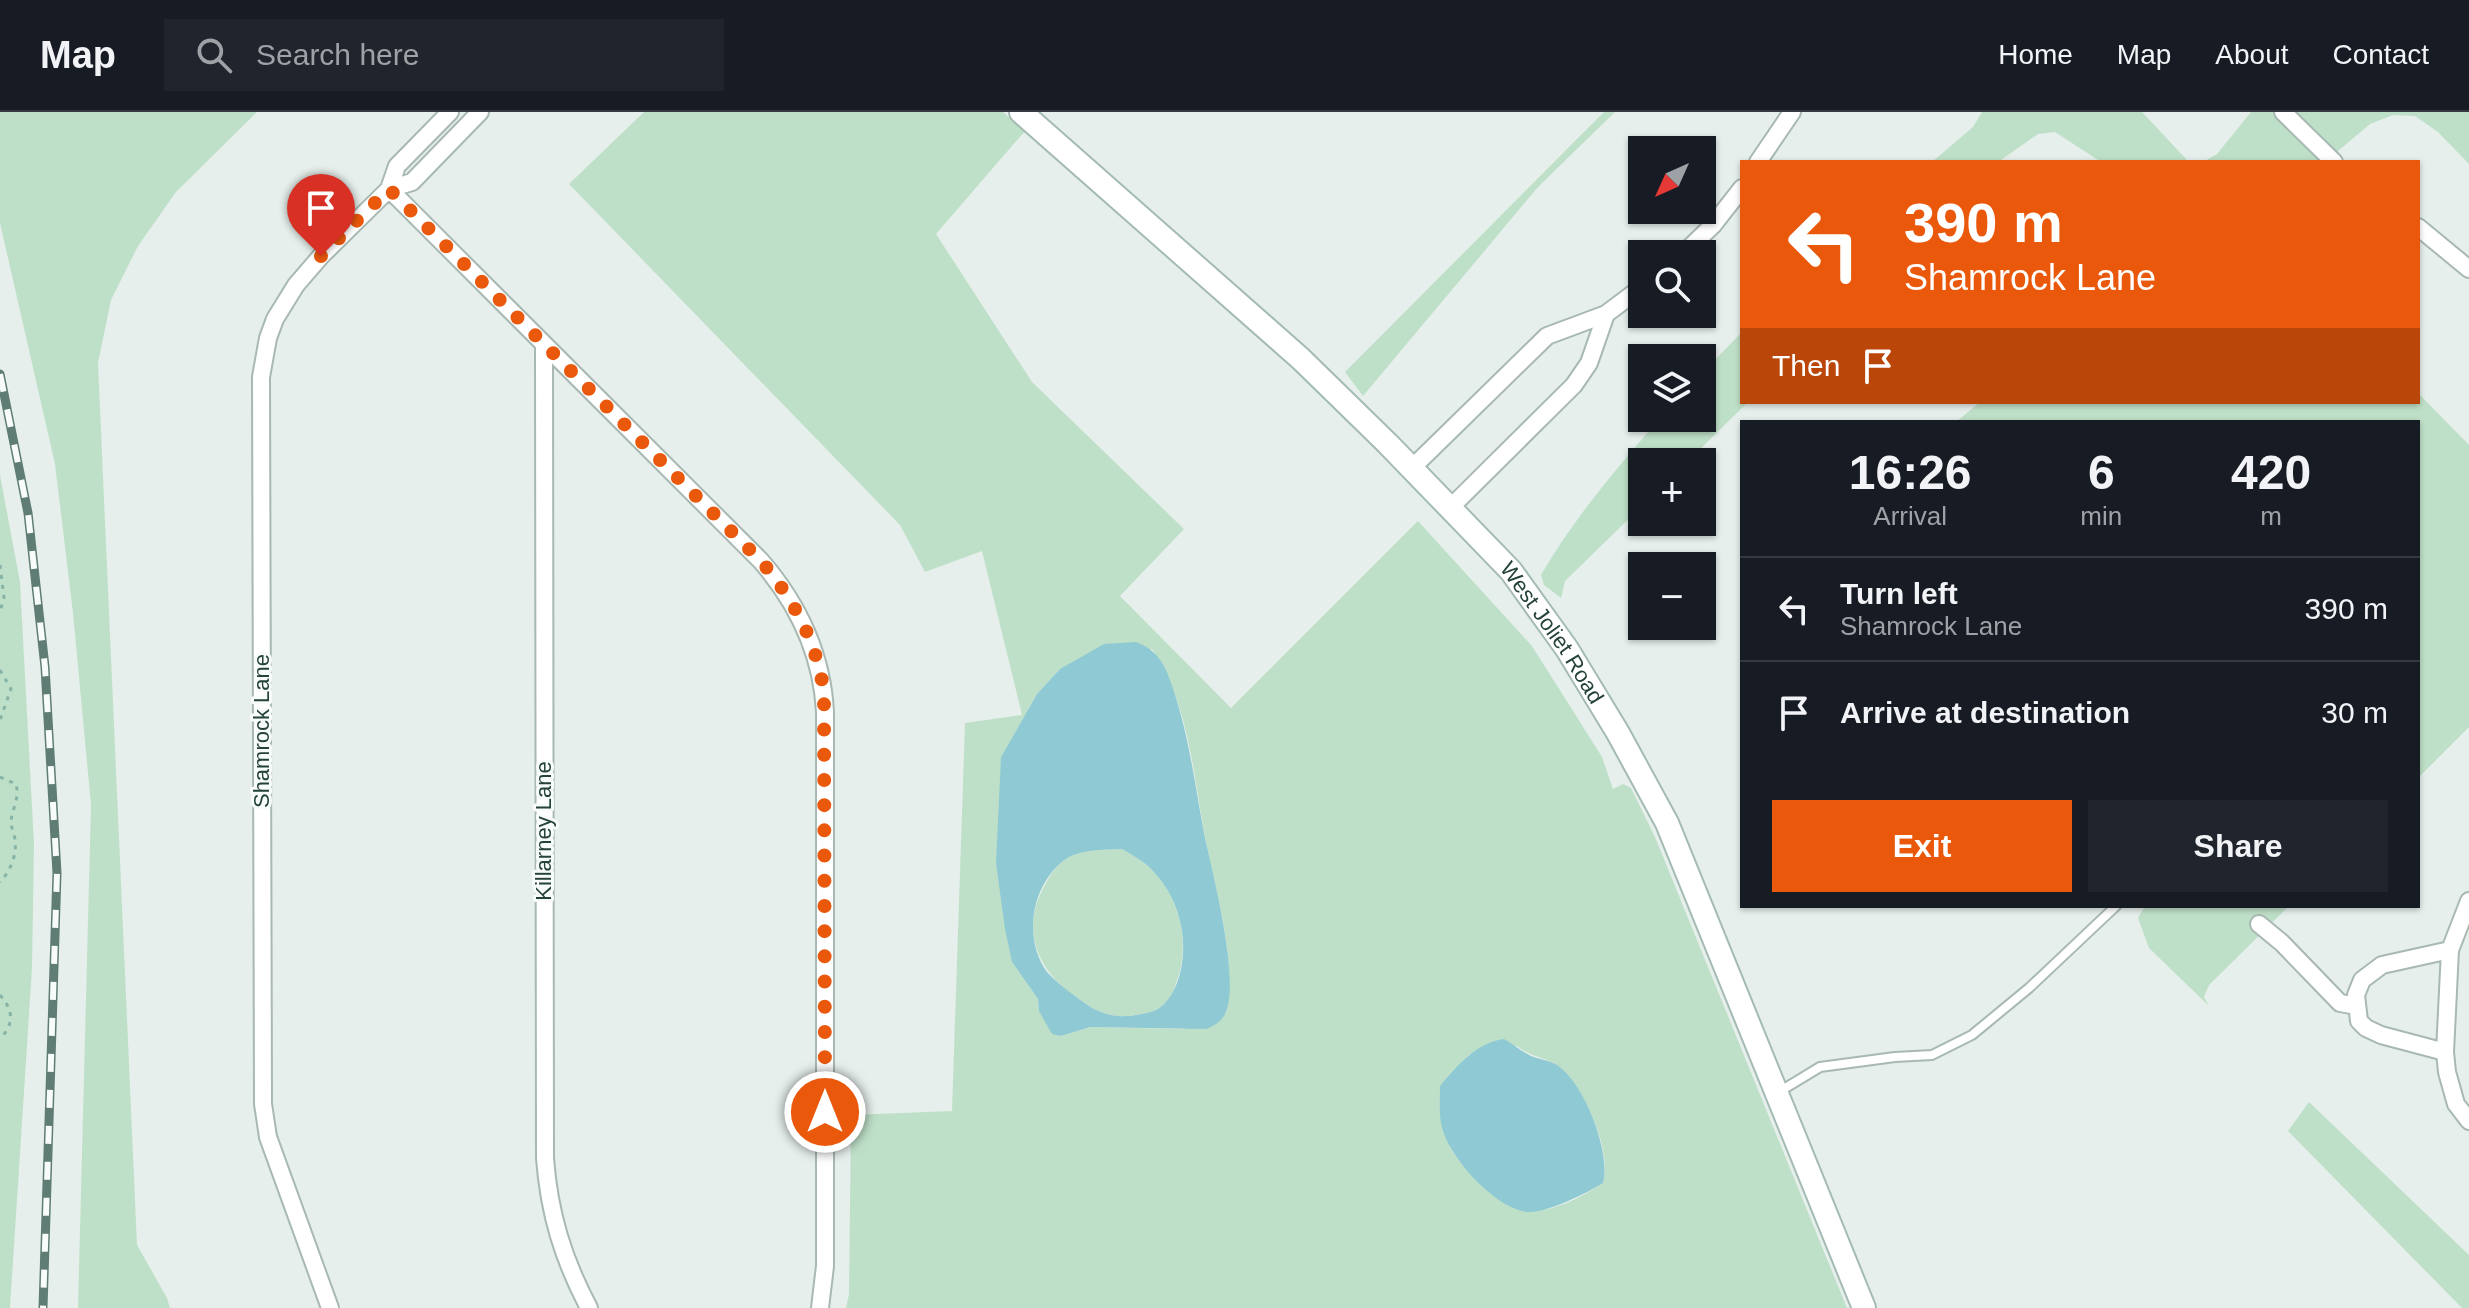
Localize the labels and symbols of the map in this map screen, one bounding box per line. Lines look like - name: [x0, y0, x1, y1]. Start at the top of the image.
- north arrow: [1628, 136, 1716, 224]
- pin: [287, 174, 355, 256]
- street label: West Joliet Road: [1495, 557, 1609, 708]
- street label: Shamrock Lane: [249, 654, 274, 808]
- street label: Killarney Lane: [531, 761, 556, 901]
- position arrow: [783, 1070, 867, 1154]

